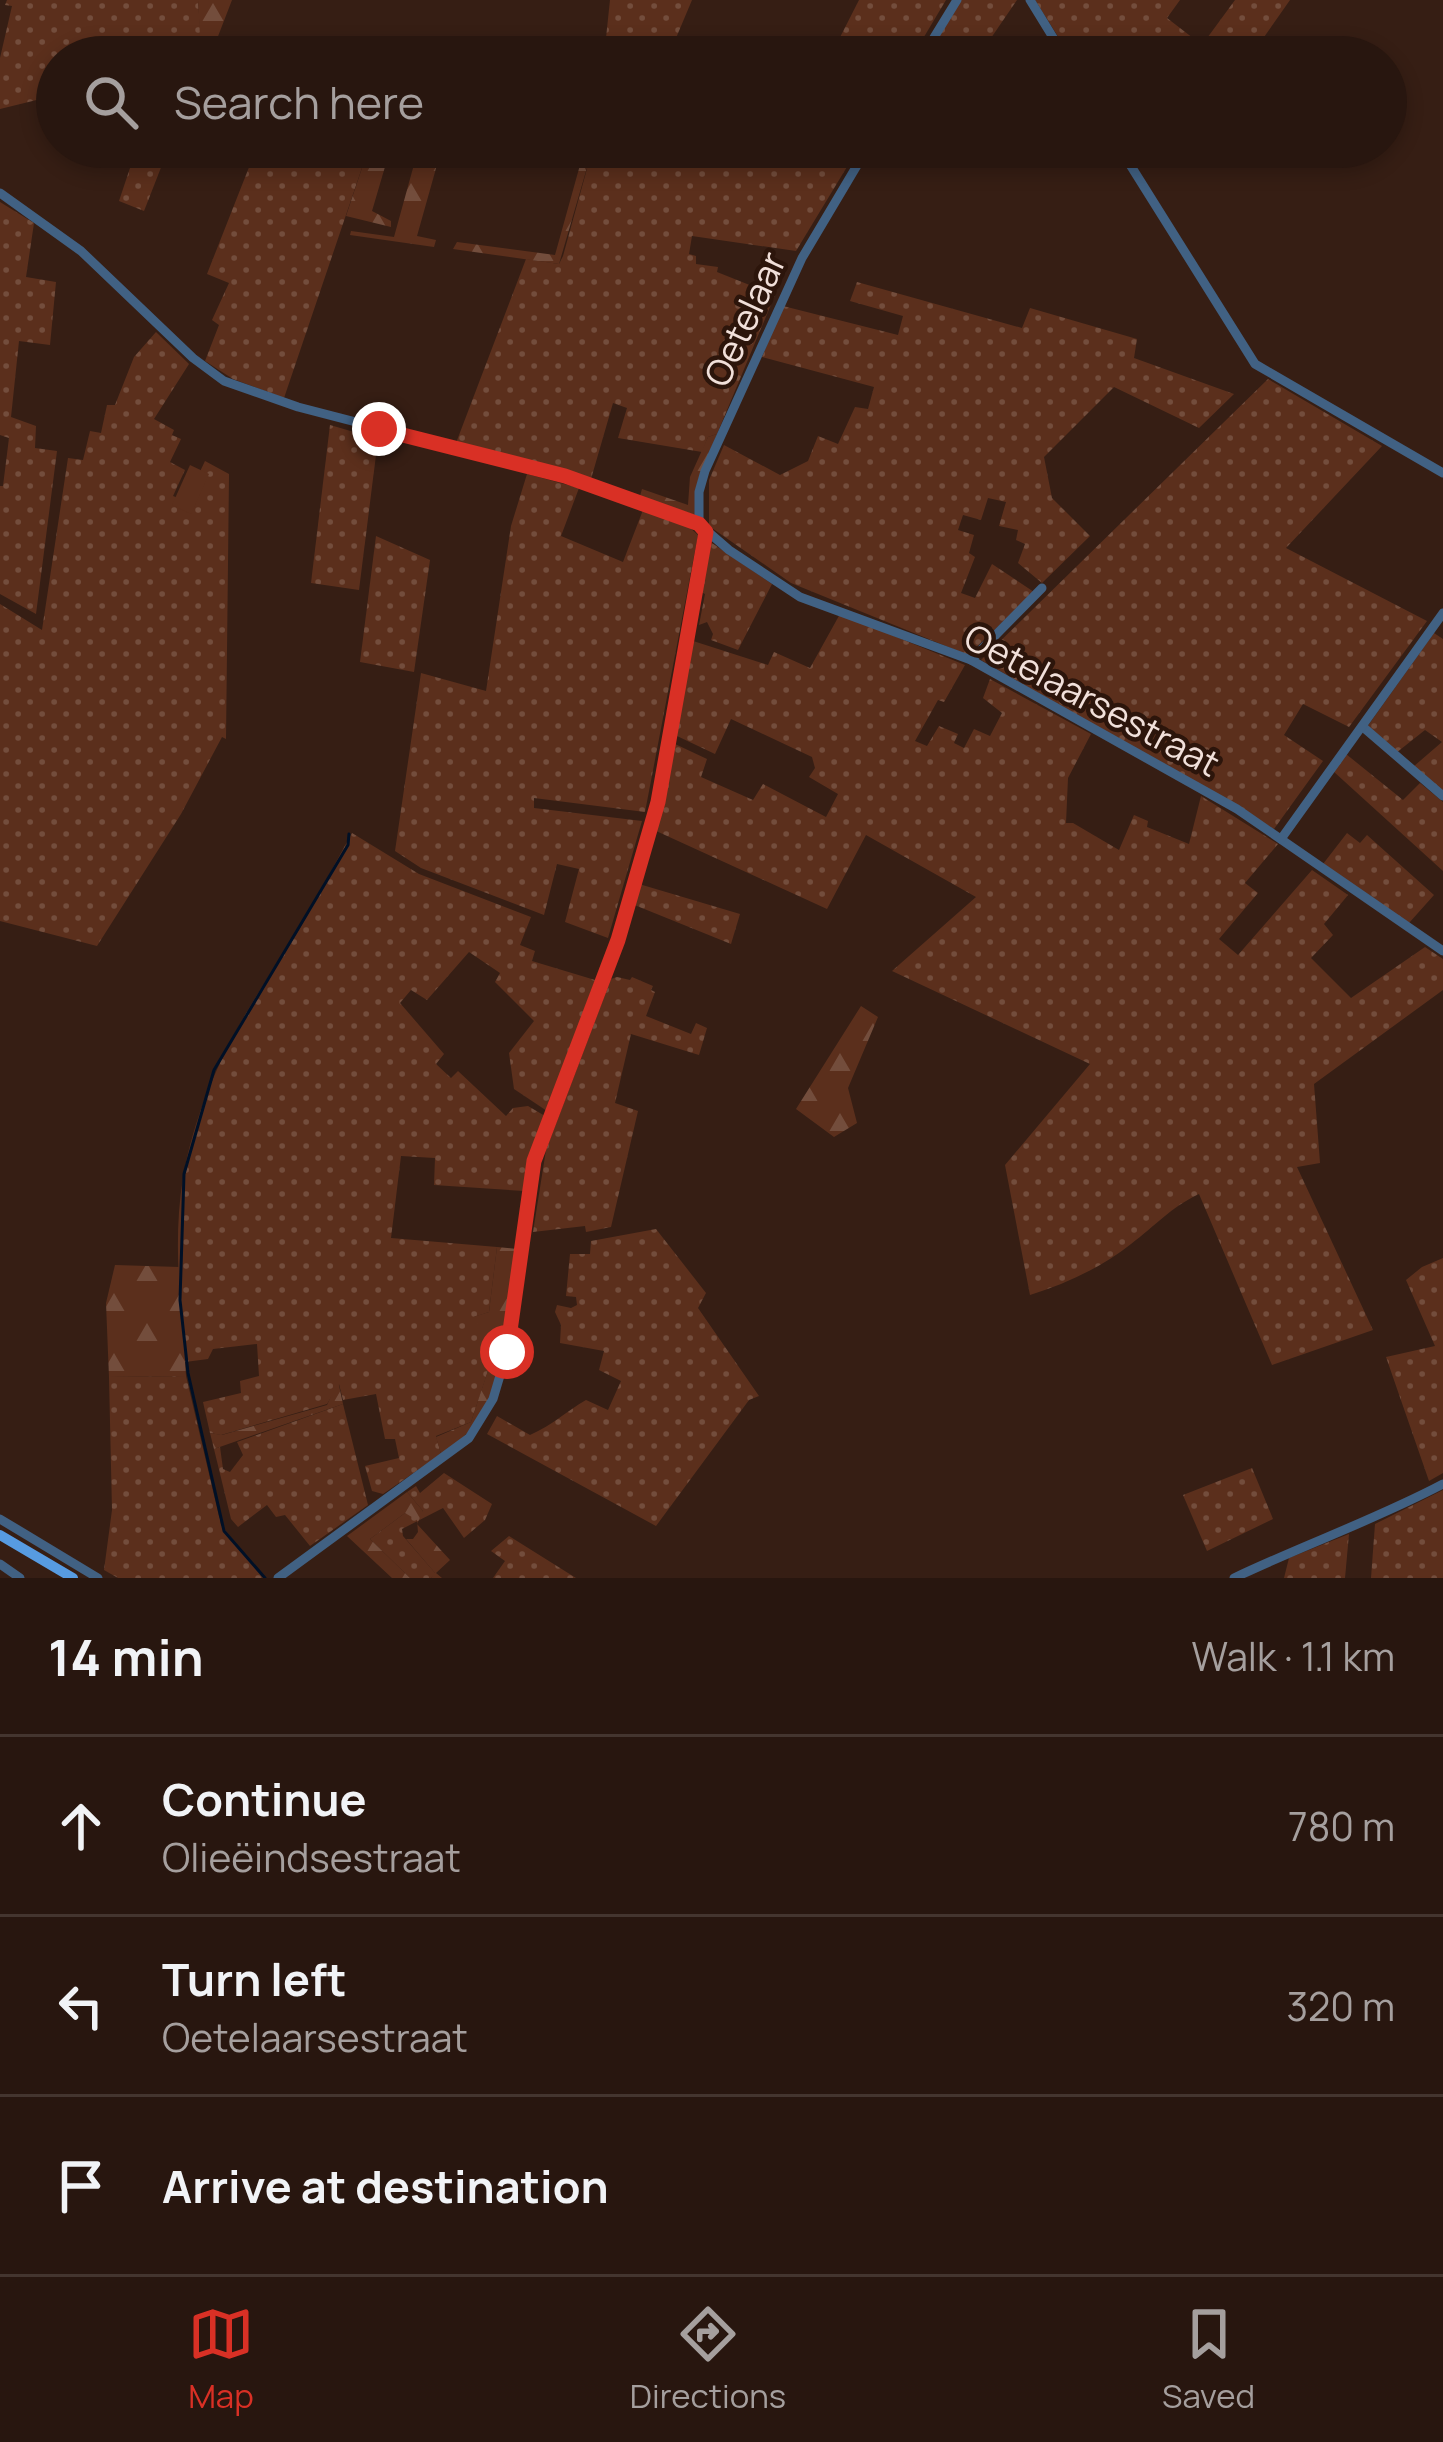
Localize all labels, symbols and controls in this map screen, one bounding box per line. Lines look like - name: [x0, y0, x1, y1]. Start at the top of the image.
- search box: [36, 36, 1407, 168]
- icon: search: [78, 69, 144, 135]
- text: Search here: [174, 71, 424, 133]
- street label: Oetelaar: [692, 244, 797, 394]
- route end: [352, 402, 406, 456]
- street label: Oetelaarsestraat: [956, 612, 1228, 787]
- route start: [480, 1325, 534, 1379]
- text: 14 min: [48, 1622, 204, 1691]
- text: Walk · 1.1 km: [1191, 1629, 1395, 1683]
- text: Continue: [162, 1768, 367, 1830]
- icon: ahead: [48, 1793, 114, 1859]
- text: 780 m: [1288, 1799, 1395, 1853]
- text: Olieëindsestraat: [162, 1830, 461, 1884]
- text: Turn left: [162, 1948, 347, 2010]
- icon: left: [48, 1973, 114, 2039]
- text: 320 m: [1287, 1979, 1395, 2033]
- text: Oetelaarsestraat: [162, 2010, 468, 2064]
- icon: arrive: [48, 2153, 114, 2219]
- text: Arrive at destination: [162, 2155, 609, 2217]
- tab: Map: [188, 2301, 254, 2418]
- tab: Directions: [630, 2301, 786, 2418]
- tab: Saved: [1162, 2301, 1255, 2418]

